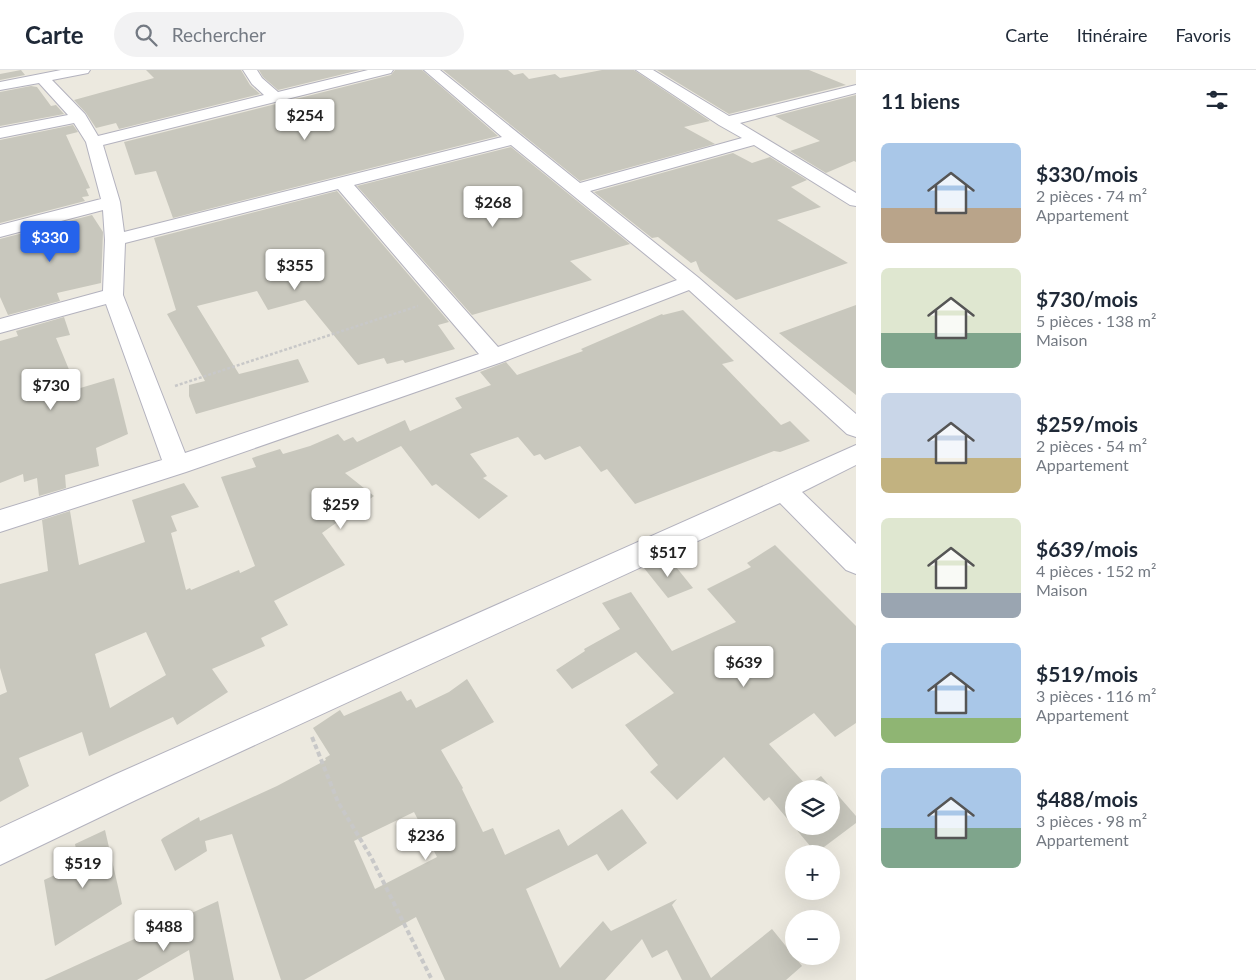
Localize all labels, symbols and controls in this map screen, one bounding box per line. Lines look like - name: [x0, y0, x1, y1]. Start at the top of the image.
- search box: [114, 12, 464, 57]
- text: Carte: [25, 20, 84, 49]
- icon: search: [132, 21, 160, 49]
- text: Rechercher: [172, 23, 266, 46]
- text: Carte: [1005, 24, 1049, 46]
- text: Itinéraire: [1077, 24, 1147, 46]
- text: Favoris: [1175, 24, 1231, 46]
- icon: filters: [1203, 86, 1231, 114]
- text: 11 biens: [881, 88, 960, 113]
- pin: $254: [275, 98, 335, 141]
- text: $254: [286, 105, 324, 124]
- text: $330/mois: [1036, 161, 1138, 186]
- icon: home: [921, 163, 981, 223]
- pin: $268: [463, 186, 523, 228]
- text: 2 pièces · 74 m²: [1036, 186, 1147, 205]
- text: $268: [474, 192, 512, 211]
- text: Appartement: [1036, 205, 1129, 224]
- pin: $330: [20, 220, 80, 263]
- text: $330: [31, 227, 69, 246]
- pin: $355: [265, 248, 325, 291]
- text: $355: [276, 255, 314, 274]
- text: $730/mois: [1036, 286, 1138, 311]
- icon: home: [921, 288, 981, 348]
- text: 5 pièces · 138 m²: [1036, 311, 1156, 330]
- text: Maison: [1036, 330, 1087, 349]
- pin: $730: [21, 368, 81, 411]
- text: $730: [32, 375, 70, 394]
- text: $259/mois: [1036, 411, 1138, 436]
- icon: home: [921, 413, 981, 473]
- text: 2 pièces · 54 m²: [1036, 436, 1147, 455]
- text: Appartement: [1036, 455, 1129, 474]
- pin: $259: [311, 488, 371, 530]
- text: $259: [322, 494, 360, 513]
- pin: $517: [638, 536, 698, 578]
- text: $639/mois: [1036, 536, 1138, 561]
- icon: home: [921, 538, 981, 598]
- text: $517: [649, 542, 687, 561]
- text: 4 pièces · 152 m²: [1036, 561, 1156, 580]
- text: Maison: [1036, 580, 1087, 599]
- pin: $639: [714, 646, 774, 688]
- text: $639: [725, 652, 763, 671]
- text: $519/mois: [1036, 661, 1138, 686]
- icon: home: [921, 663, 981, 723]
- text: 3 pièces · 116 m²: [1036, 686, 1156, 705]
- text: Appartement: [1036, 705, 1129, 724]
- map controls: [785, 780, 840, 965]
- button: layers: [785, 780, 840, 835]
- text: $488/mois: [1036, 786, 1138, 811]
- icon: home: [921, 788, 981, 848]
- text: 3 pièces · 98 m²: [1036, 811, 1147, 830]
- pin: $236: [396, 818, 456, 861]
- text: $236: [407, 825, 445, 844]
- text: Appartement: [1036, 830, 1129, 849]
- button: +: [785, 845, 840, 900]
- pin: $519: [53, 846, 113, 889]
- text: $519: [64, 853, 102, 872]
- pin: $488: [134, 910, 194, 952]
- button: −: [785, 910, 840, 965]
- text: $488: [145, 916, 183, 935]

